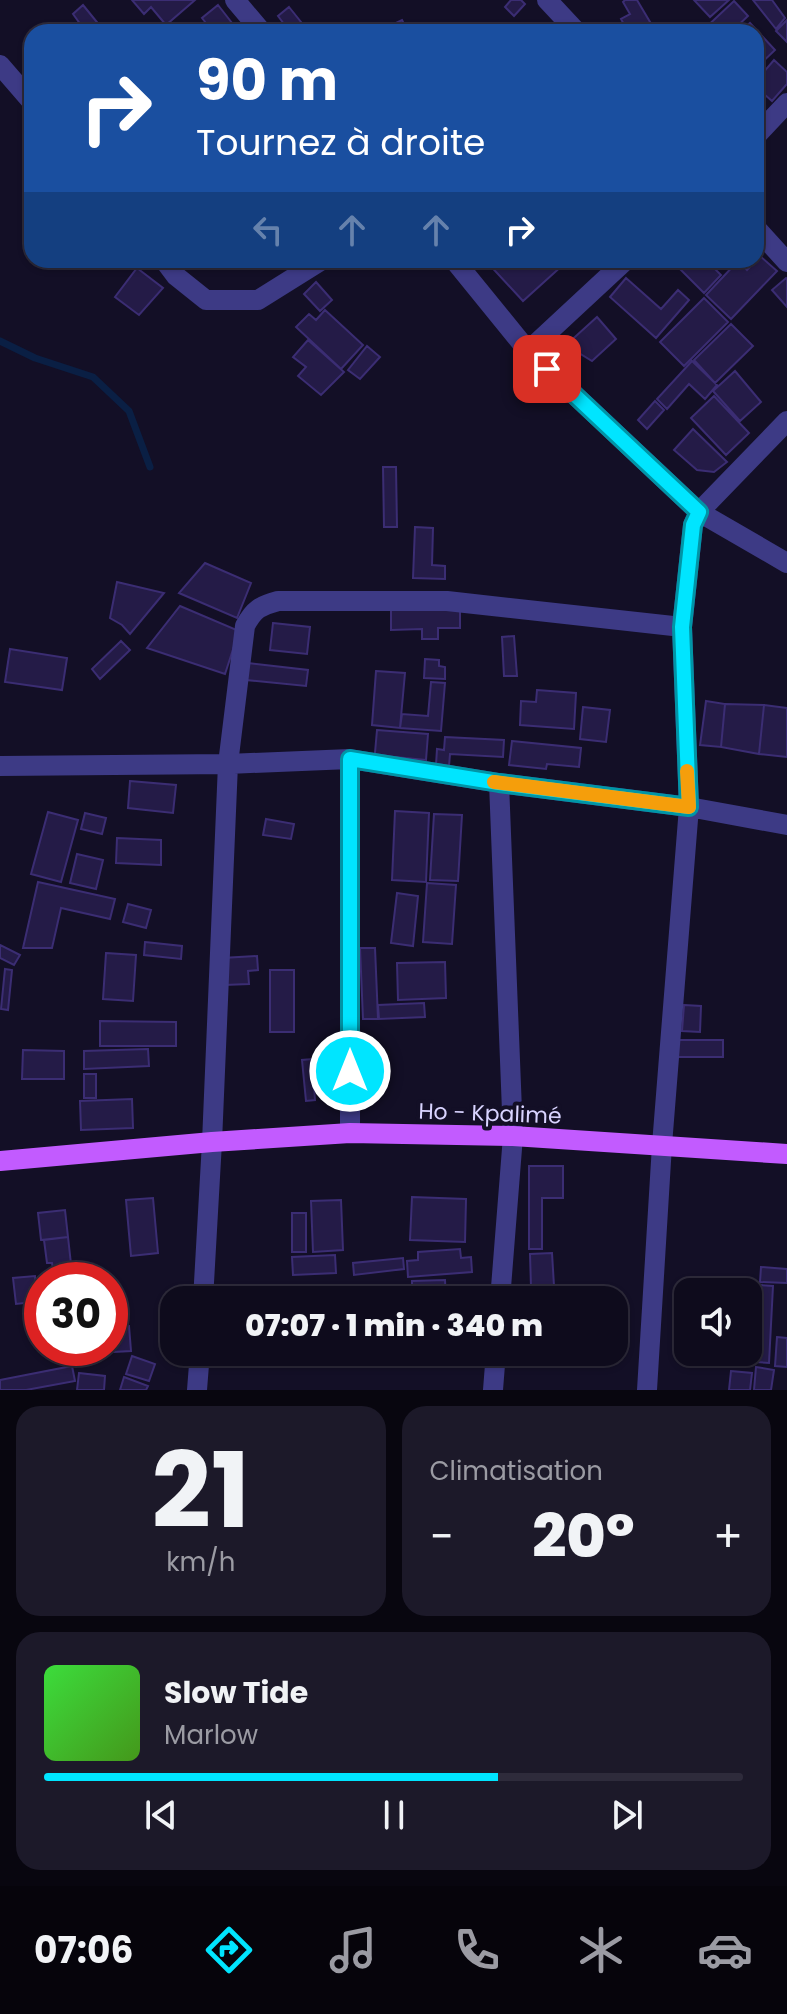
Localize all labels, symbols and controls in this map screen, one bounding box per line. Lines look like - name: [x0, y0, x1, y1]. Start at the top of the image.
- text: 90 m: [196, 41, 338, 120]
- icon: right: [64, 56, 168, 160]
- text: Tournez à droite: [196, 117, 485, 168]
- icon: left: [246, 208, 290, 252]
- icon: ahead: [330, 208, 374, 252]
- icon: ahead: [414, 208, 458, 252]
- icon: right: [498, 208, 542, 252]
- pin: [513, 335, 581, 403]
- icon: arrive: [525, 347, 569, 391]
- position arrow: [308, 1029, 392, 1113]
- street label: Ho - Kpalimé: [418, 1096, 562, 1131]
- speed limit sign: 30: [24, 1262, 128, 1366]
- map controls: [674, 1278, 762, 1366]
- button: sound: [674, 1278, 762, 1366]
- text: 07:07 · 1 min · 340 m: [245, 1304, 543, 1347]
- text: 21: [152, 1418, 250, 1563]
- text: Climatisation: [430, 1453, 603, 1489]
- text: 20°: [532, 1494, 635, 1578]
- text: −: [430, 1506, 454, 1567]
- text: +: [713, 1506, 743, 1567]
- text: km/h: [166, 1544, 235, 1580]
- text: Slow Tide: [164, 1671, 308, 1714]
- text: Marlow: [164, 1717, 258, 1753]
- icon: previous: [139, 1793, 183, 1837]
- icon: pause: [372, 1793, 416, 1837]
- icon: next: [605, 1793, 649, 1837]
- icon: directions: [201, 1922, 257, 1978]
- icon: music: [325, 1922, 381, 1978]
- icon: phone: [449, 1922, 505, 1978]
- icon: climate: [573, 1922, 629, 1978]
- icon: car: [697, 1922, 753, 1978]
- text: 07:06: [34, 1925, 133, 1976]

